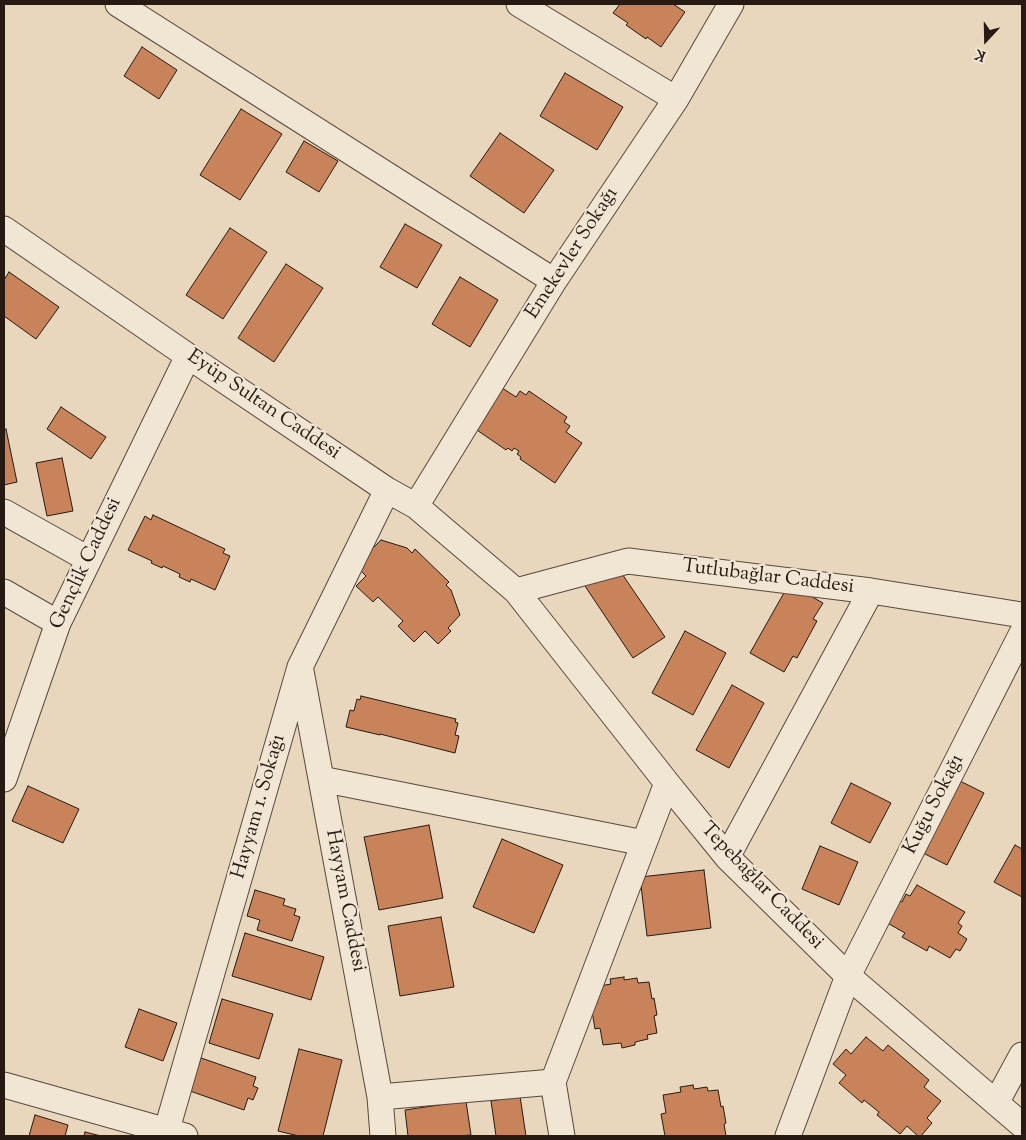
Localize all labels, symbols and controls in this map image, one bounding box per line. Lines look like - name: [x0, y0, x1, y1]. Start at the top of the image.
- north arrow: [961, 15, 1011, 65]
- text: K: [972, 43, 989, 65]
- street label: Emekevler Sokağı: [522, 184, 624, 324]
- street label: Eyüp Sultan Caddesi: [182, 346, 344, 466]
- street label: Gençlik Caddesi: [46, 494, 128, 634]
- street label: Tutlubağlar Caddesi: [681, 556, 855, 600]
- street label: Hayyam 1. Sokağı: [228, 732, 292, 882]
- street label: Kuğu Sokağı: [900, 751, 970, 859]
- street label: Tepebağlar Caddesi: [694, 818, 828, 956]
- street label: Hayyam Caddesi: [318, 828, 370, 974]

